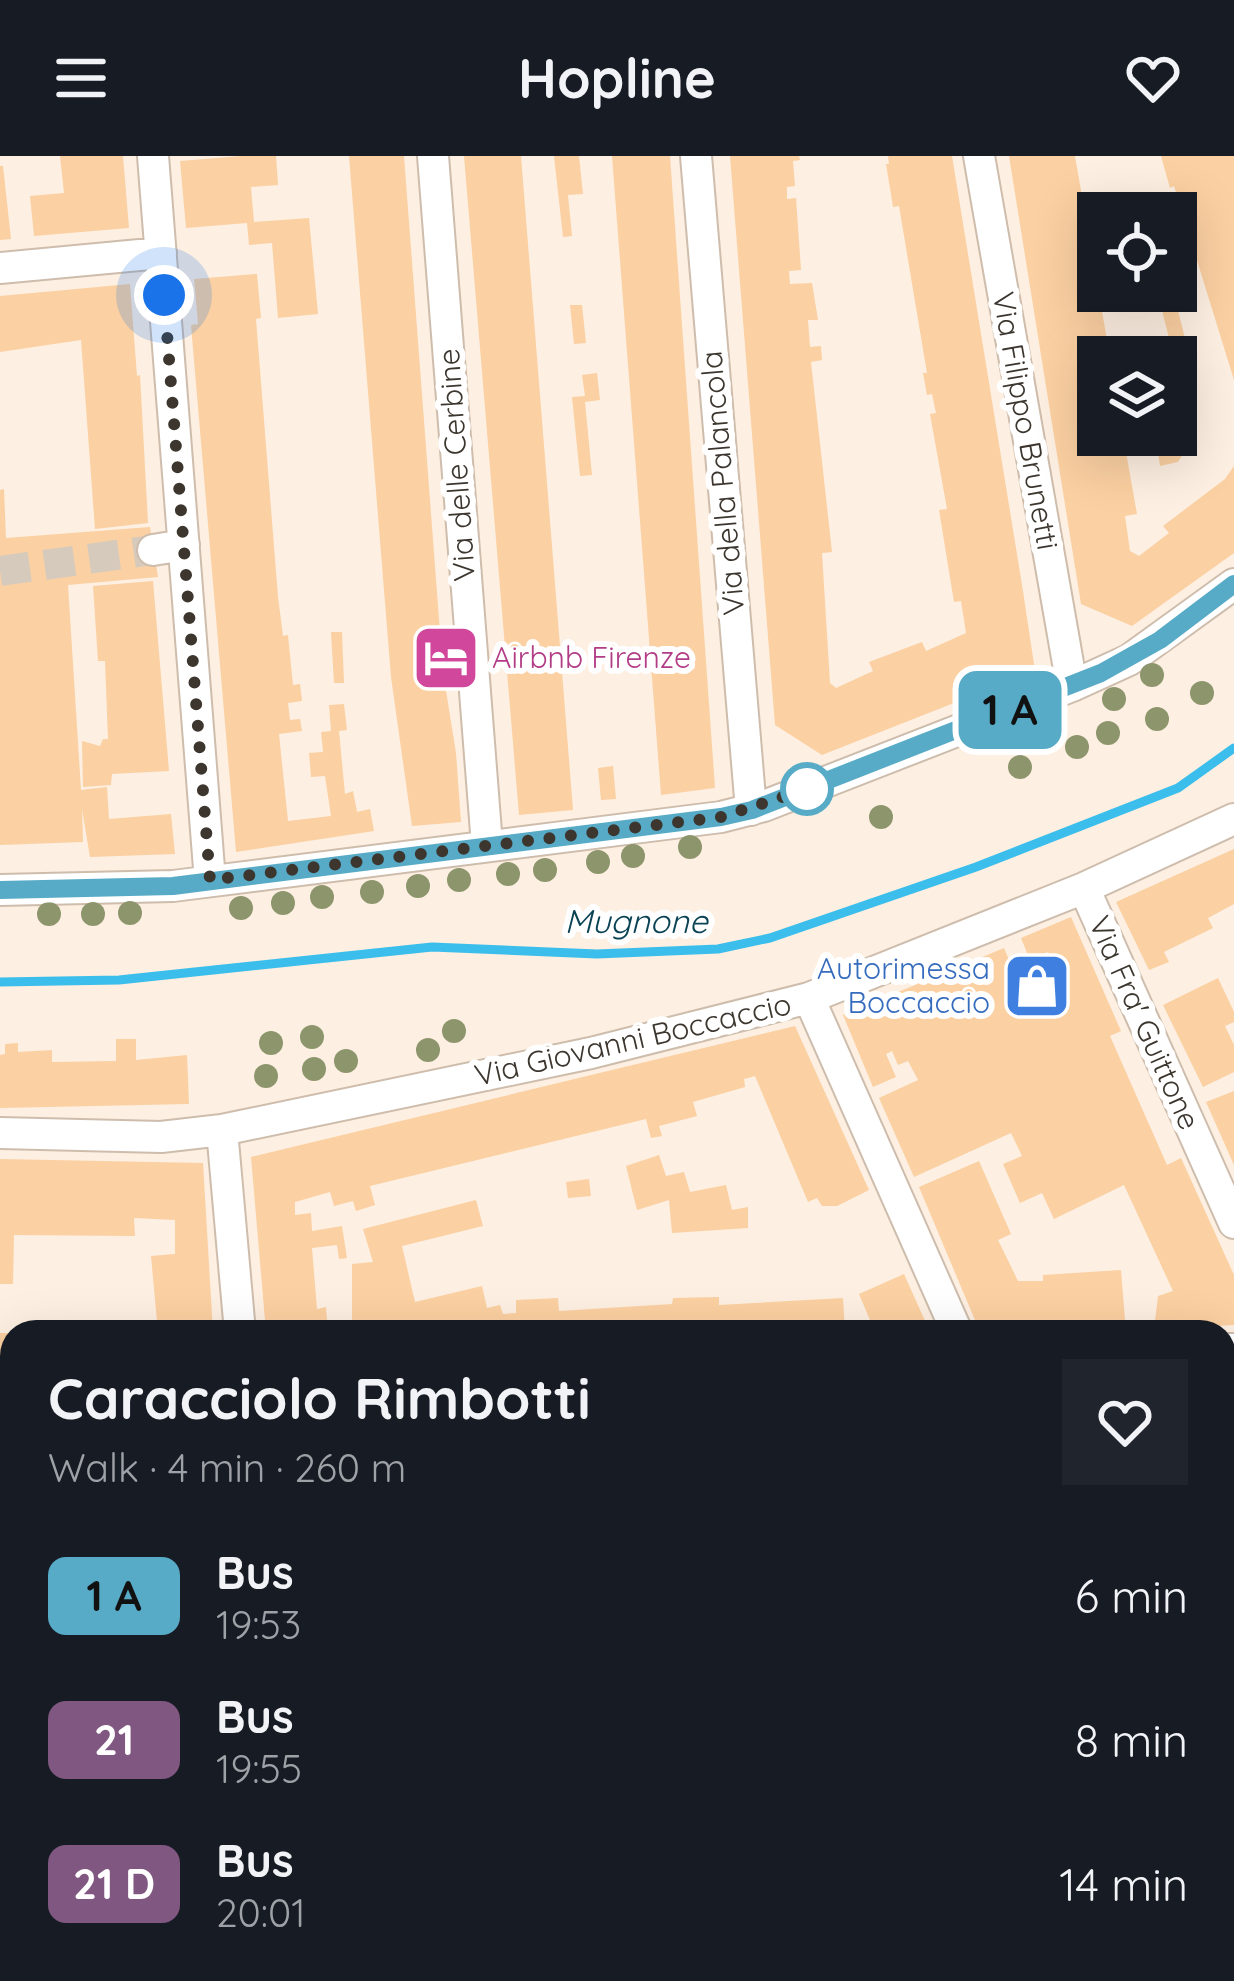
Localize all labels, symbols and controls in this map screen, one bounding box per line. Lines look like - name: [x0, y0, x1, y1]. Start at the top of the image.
- text: Hopline: [518, 44, 716, 112]
- icon: menu: [48, 45, 114, 111]
- icon: heart: [1120, 45, 1186, 111]
- map controls: [1077, 192, 1197, 456]
- button: locate: [1077, 192, 1197, 312]
- your location: [134, 265, 194, 325]
- street label: Via Filippo Brunetti: [985, 289, 1067, 553]
- button: layers: [1077, 336, 1197, 456]
- street label: Via delle Cerbine: [429, 347, 483, 583]
- street label: Via della Palancola: [692, 349, 752, 617]
- hotel icon: Airbnb Firenze: [411, 623, 481, 693]
- place label: Airbnb Firenze: [492, 638, 691, 676]
- line badge: 1 A: [941, 671, 1079, 749]
- text: 1 A: [983, 683, 1037, 736]
- unlabelled marker: [782, 764, 832, 814]
- water label: Mugnone: [564, 900, 709, 941]
- street label: Via Fra' Guittone: [1081, 910, 1209, 1135]
- place label: Autorimessa Boccaccio: [817, 949, 990, 1021]
- shop icon: Autorimessa Boccaccio: [1002, 951, 1072, 1021]
- street label: Via Giovanni Boccaccio: [471, 984, 795, 1094]
- button: heart: [1062, 1359, 1188, 1485]
- text: Caracciolo Rimbotti: [48, 1362, 591, 1433]
- text: Walk · 4 min · 260 m: [48, 1443, 406, 1492]
- text: Bus: [216, 1544, 294, 1600]
- text: 6 min: [1075, 1568, 1188, 1624]
- text: 1 A: [87, 1569, 141, 1622]
- text: 19:53: [216, 1600, 301, 1649]
- text: Bus: [216, 1688, 294, 1744]
- text: 8 min: [1075, 1712, 1188, 1768]
- text: 21: [94, 1713, 134, 1766]
- text: 19:55: [216, 1744, 302, 1793]
- text: Bus: [216, 1832, 294, 1888]
- text: 14 min: [1059, 1856, 1188, 1912]
- text: 21 D: [73, 1857, 155, 1910]
- text: 20:01: [216, 1888, 306, 1937]

